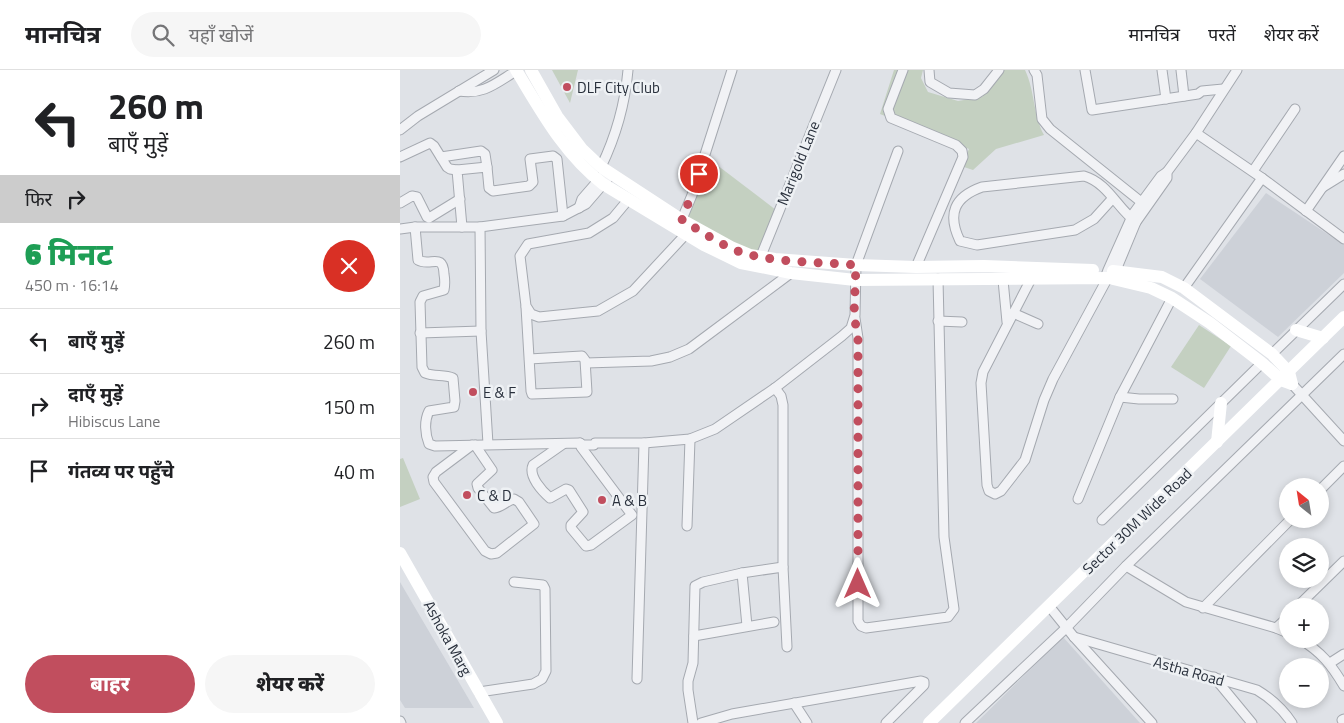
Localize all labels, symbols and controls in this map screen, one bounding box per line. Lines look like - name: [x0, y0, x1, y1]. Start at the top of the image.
- search box: [131, 12, 481, 57]
- text: मानचित्र: [25, 16, 101, 52]
- text: यहाँ खोजें: [189, 20, 253, 49]
- icon: search: [149, 21, 177, 49]
- text: मानचित्र: [1128, 21, 1180, 48]
- text: परतें: [1208, 21, 1236, 48]
- text: शेयर करें: [1264, 21, 1319, 48]
- place label: DLF City Club: [577, 76, 660, 99]
- text: 260 m: [108, 79, 204, 133]
- marker: DLF City Club: [561, 81, 573, 93]
- icon: left: [25, 90, 90, 155]
- street label: Marigold Lane: [771, 117, 825, 209]
- text: बाएँ मुड़ें: [108, 127, 168, 161]
- pin: [678, 153, 720, 195]
- icon: arrive: [685, 160, 713, 188]
- text: फिर: [25, 184, 52, 213]
- icon: right: [62, 185, 90, 213]
- text: 6 मिनट: [25, 231, 113, 277]
- button: close: [323, 240, 375, 292]
- text: 450 m · 16:14: [25, 273, 119, 297]
- text: बाएँ मुड़ें: [68, 326, 124, 355]
- icon: left: [25, 327, 53, 355]
- text: 260 m: [323, 327, 375, 356]
- text: दाएँ मुड़ें: [68, 379, 123, 408]
- place label: E & F: [483, 381, 516, 404]
- marker: E & F: [467, 386, 479, 398]
- icon: right: [25, 392, 53, 420]
- text: 150 m: [323, 392, 375, 421]
- text: Hibiscus Lane: [68, 409, 160, 433]
- text: गंतव्य पर पहुँचे: [68, 456, 174, 485]
- icon: arrive: [25, 457, 53, 485]
- text: 40 m: [334, 457, 375, 486]
- street label: Sector 30M Wide Road: [1077, 463, 1197, 579]
- north arrow: [1279, 478, 1329, 528]
- map controls: [1279, 478, 1329, 708]
- place label: C & D: [477, 484, 512, 507]
- marker: C & D: [461, 489, 473, 501]
- place label: A & B: [612, 489, 647, 512]
- marker: A & B: [596, 494, 608, 506]
- button: layers: [1279, 538, 1329, 588]
- position arrow: [831, 557, 883, 609]
- street label: Ashoka Marg: [418, 596, 478, 680]
- button: +: [1279, 598, 1329, 648]
- street label: Astha Road: [1151, 650, 1227, 692]
- button: बाहर: [25, 655, 195, 713]
- button: शेयर करें: [205, 655, 375, 713]
- button: −: [1279, 658, 1329, 708]

